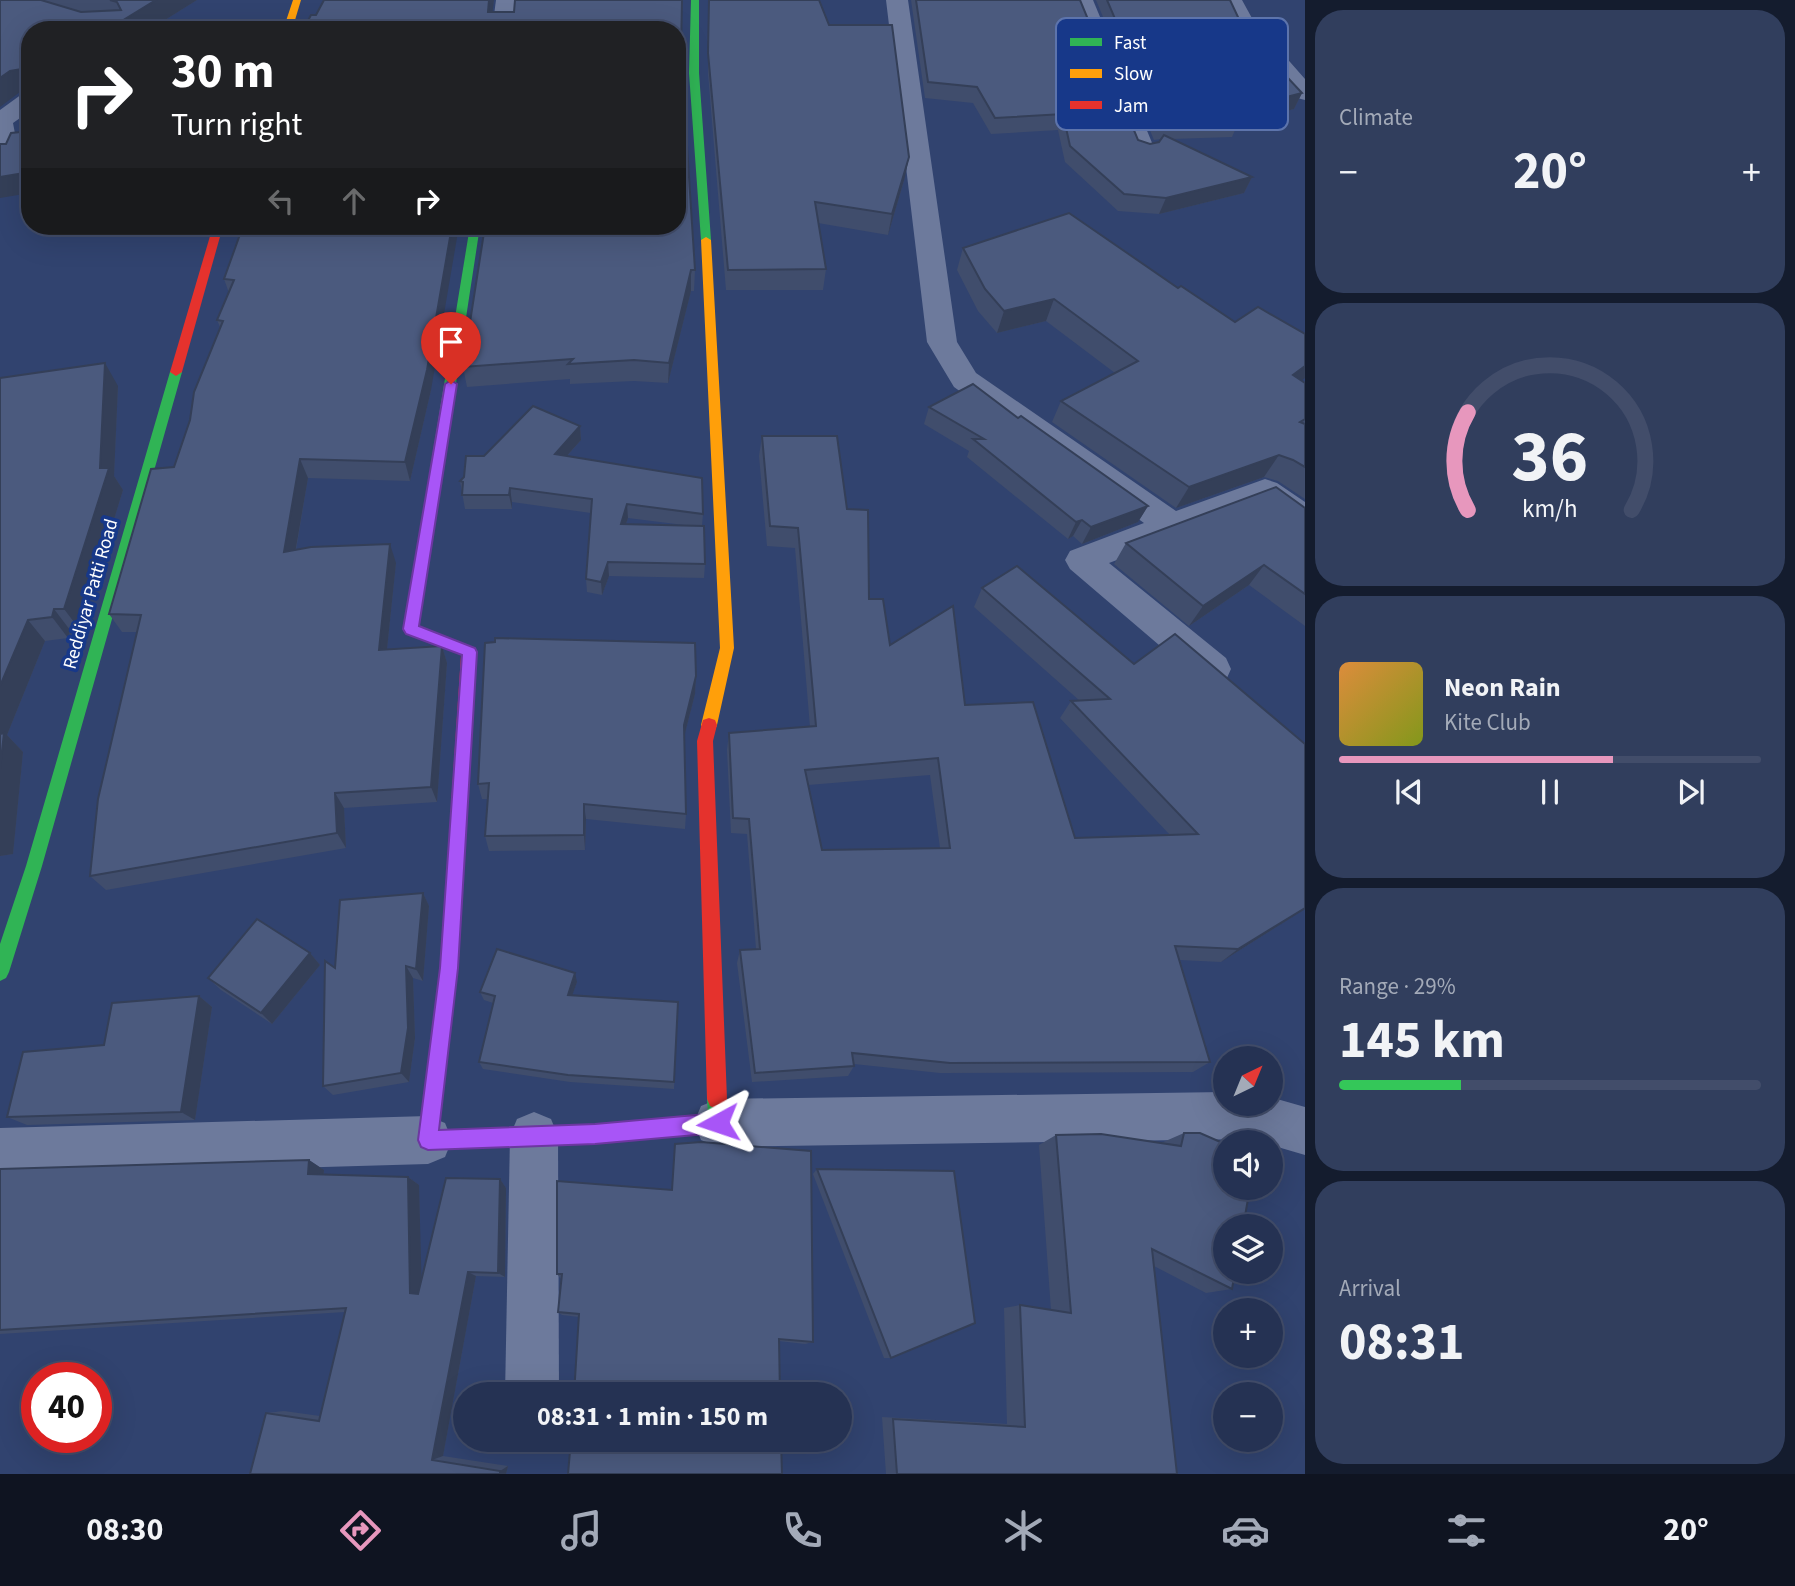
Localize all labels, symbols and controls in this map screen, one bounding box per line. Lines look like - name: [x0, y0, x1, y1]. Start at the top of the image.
- legend: [1056, 18, 1288, 130]
- text: Fast: [1114, 30, 1147, 57]
- text: 30 m: [171, 37, 275, 107]
- icon: right: [56, 49, 147, 140]
- text: Slow: [1114, 61, 1153, 88]
- text: Jam: [1114, 93, 1148, 120]
- text: Climate: [1339, 101, 1413, 134]
- text: Turn right: [171, 102, 302, 148]
- text: 20°: [1513, 135, 1587, 209]
- text: −: [1339, 146, 1358, 200]
- text: +: [1742, 146, 1761, 200]
- icon: left: [262, 182, 300, 220]
- icon: ahead: [335, 182, 373, 220]
- icon: right: [408, 182, 446, 220]
- pin: [421, 312, 481, 384]
- icon: arrive: [432, 323, 470, 361]
- text: 36: [1512, 406, 1588, 510]
- text: km/h: [1522, 491, 1578, 527]
- street label: Reddiyar Patti Road: [57, 516, 125, 672]
- text: Neon Rain: [1444, 669, 1561, 706]
- text: Kite Club: [1444, 706, 1531, 739]
- icon: previous: [1390, 773, 1428, 811]
- icon: pause: [1531, 773, 1569, 811]
- icon: next: [1672, 773, 1710, 811]
- text: Range · 29%: [1339, 970, 1456, 1003]
- text: 145 km: [1339, 1004, 1505, 1078]
- north arrow: [1213, 1046, 1283, 1116]
- map controls: [1213, 1046, 1283, 1452]
- position arrow: [681, 1086, 755, 1160]
- button: sound: [1213, 1130, 1283, 1200]
- button: layers: [1213, 1214, 1283, 1284]
- text: Arrival: [1339, 1272, 1401, 1305]
- button: +: [1213, 1298, 1283, 1368]
- text: 08:31: [1339, 1306, 1464, 1380]
- speed limit sign: 40: [21, 1362, 112, 1453]
- button: −: [1213, 1382, 1283, 1452]
- text: 08:31 · 1 min · 150 m: [537, 1398, 768, 1435]
- icon: directions: [336, 1506, 385, 1555]
- icon: music: [557, 1506, 606, 1555]
- icon: phone: [778, 1506, 827, 1555]
- icon: climate: [999, 1506, 1048, 1555]
- icon: car: [1221, 1506, 1270, 1555]
- icon: filters: [1442, 1506, 1491, 1555]
- text: 08:30: [86, 1507, 163, 1553]
- text: 20°: [1663, 1507, 1709, 1553]

